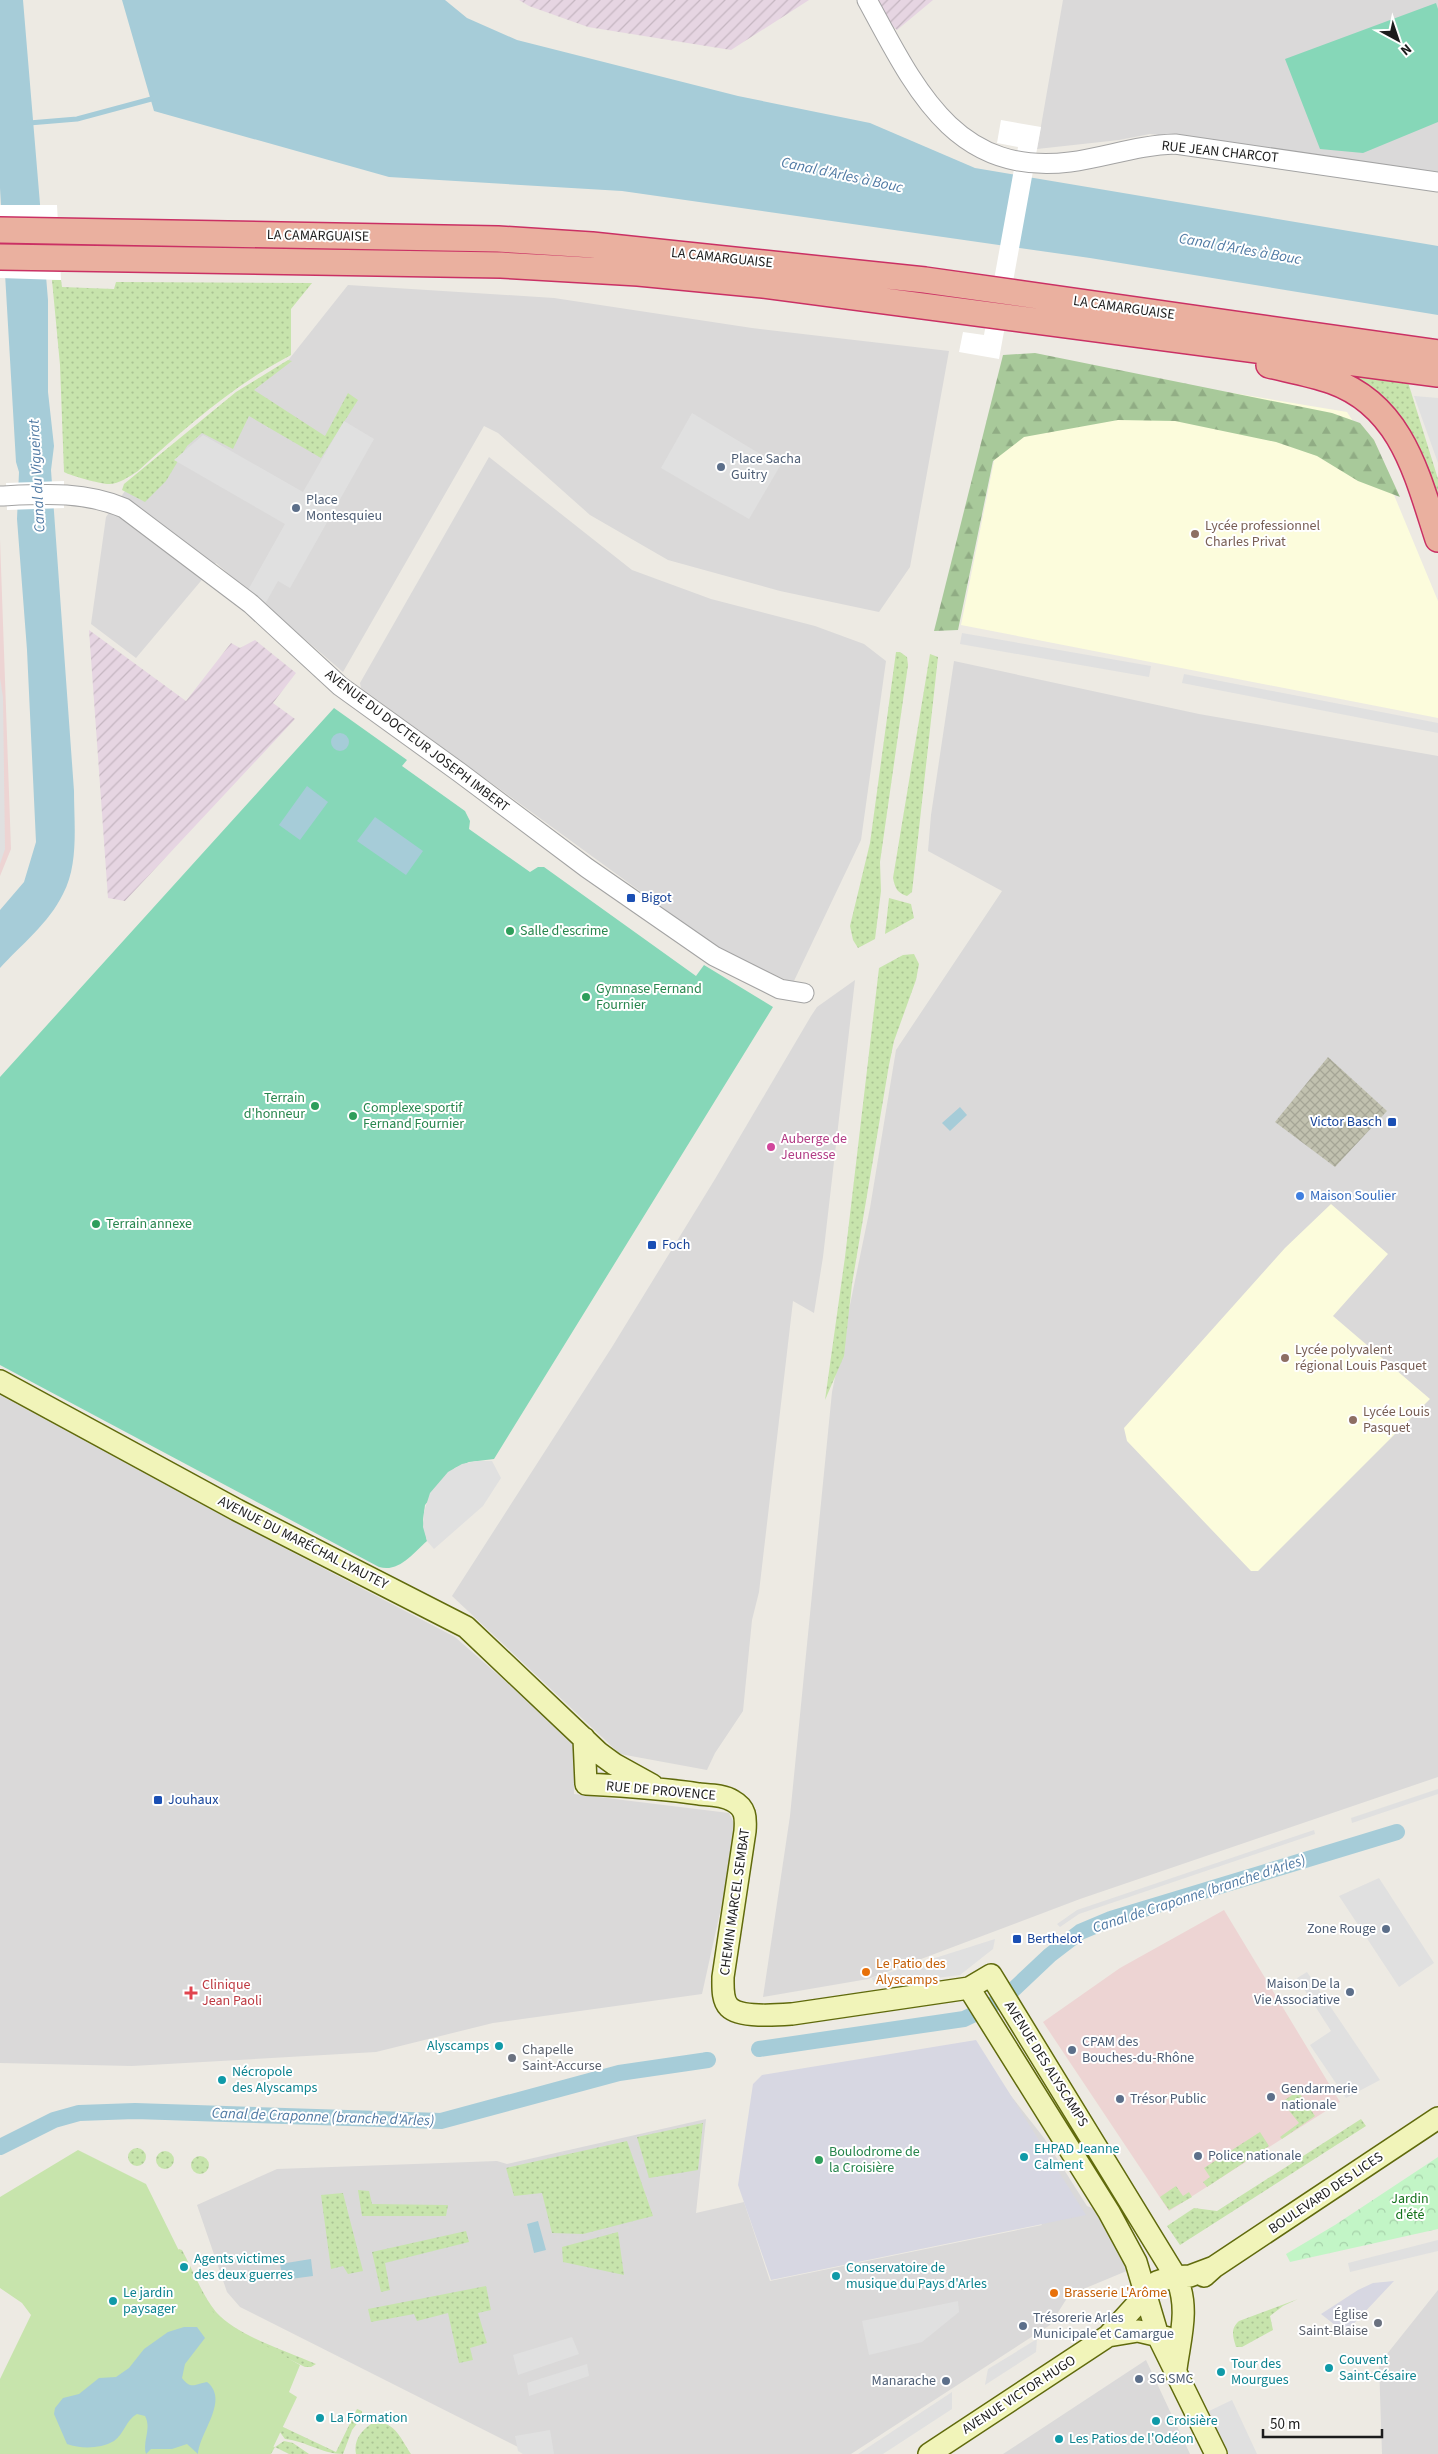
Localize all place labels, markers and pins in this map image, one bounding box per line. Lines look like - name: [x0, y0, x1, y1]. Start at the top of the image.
- place label: Place Sacha Guitry: [731, 449, 801, 485]
- marker: Place Sacha Guitry: [715, 461, 727, 473]
- place label: Place Montesquieu: [306, 490, 382, 526]
- marker: Place Montesquieu: [290, 502, 302, 514]
- place label: Lycée professionnel Charles Privat: [1205, 516, 1321, 552]
- marker: Lycée professionnel Charles Privat: [1189, 528, 1201, 540]
- place label: Bigot: [641, 888, 672, 908]
- marker: Bigot: [625, 892, 637, 904]
- place label: Salle d'escrime: [520, 921, 608, 941]
- marker: Salle d'escrime: [504, 925, 516, 937]
- place label: Gymnase Fernand Fournier: [596, 979, 702, 1015]
- marker: Gymnase Fernand Fournier: [580, 991, 592, 1003]
- place label: Terrain d'honneur: [244, 1088, 305, 1124]
- place label: Complexe sportif Fernand Fournier: [363, 1098, 464, 1134]
- marker: Terrain d'honneur: [309, 1100, 321, 1112]
- marker: Complexe sportif Fernand Fournier: [347, 1110, 359, 1122]
- place label: Victor Basch: [1310, 1112, 1382, 1132]
- marker: Victor Basch: [1386, 1116, 1398, 1128]
- place label: Auberge de Jeunesse: [781, 1129, 847, 1165]
- marker: Auberge de Jeunesse: [765, 1141, 777, 1153]
- place label: Maison Soulier: [1310, 1186, 1396, 1206]
- marker: Maison Soulier: [1294, 1190, 1306, 1202]
- place label: Terrain annexe: [106, 1214, 192, 1234]
- marker: Terrain annexe: [90, 1218, 102, 1230]
- place label: Foch: [662, 1235, 690, 1255]
- marker: Foch: [646, 1239, 658, 1251]
- place label: Lycée polyvalent régional Louis Pasquet: [1295, 1340, 1427, 1376]
- marker: Lycée polyvalent régional Louis Pasquet: [1279, 1352, 1291, 1364]
- place label: Lycée Louis Pasquet: [1363, 1402, 1430, 1438]
- marker: Lycée Louis Pasquet: [1347, 1414, 1359, 1426]
- place label: Jouhaux: [168, 1790, 219, 1810]
- marker: Jouhaux: [152, 1794, 164, 1806]
- place label: Zone Rouge: [1307, 1919, 1376, 1939]
- marker: Zone Rouge: [1380, 1923, 1392, 1935]
- place label: Berthelot: [1027, 1929, 1082, 1949]
- marker: Berthelot: [1011, 1933, 1023, 1945]
- place label: Le Patio des Alyscamps: [876, 1954, 946, 1990]
- marker: Le Patio des Alyscamps: [860, 1966, 872, 1978]
- place label: Maison De la Vie Associative: [1254, 1974, 1340, 2010]
- place label: Clinique Jean Paoli: [202, 1975, 262, 2011]
- marker: Clinique Jean Paoli: [184, 1986, 198, 2000]
- marker: Maison De la Vie Associative: [1344, 1986, 1356, 1998]
- place label: CPAM des Bouches-du-Rhône: [1082, 2032, 1194, 2068]
- place label: Alyscamps: [427, 2036, 489, 2056]
- marker: Alyscamps: [493, 2040, 505, 2052]
- place label: Chapelle Saint-Accurse: [522, 2040, 602, 2076]
- marker: CPAM des Bouches-du-Rhône: [1066, 2044, 1078, 2056]
- marker: Chapelle Saint-Accurse: [506, 2052, 518, 2064]
- place label: Nécropole des Alyscamps: [232, 2062, 318, 2098]
- marker: Nécropole des Alyscamps: [216, 2074, 228, 2086]
- place label: Gendarmerie nationale: [1281, 2079, 1358, 2115]
- place label: Trésor Public: [1130, 2089, 1207, 2109]
- marker: Gendarmerie nationale: [1265, 2091, 1277, 2103]
- marker: Trésor Public: [1114, 2093, 1126, 2105]
- place label: EHPAD Jeanne Calment: [1034, 2139, 1120, 2175]
- place label: Boulodrome de la Croisière: [829, 2142, 920, 2178]
- place label: Police nationale: [1208, 2146, 1302, 2166]
- marker: Police nationale: [1192, 2150, 1204, 2162]
- marker: EHPAD Jeanne Calment: [1018, 2151, 1030, 2163]
- marker: Boulodrome de la Croisière: [813, 2154, 825, 2166]
- place label: Agents victimes des deux guerres: [194, 2249, 293, 2285]
- place label: Conservatoire de musique du Pays d'Arles: [846, 2258, 987, 2294]
- marker: Agents victimes des deux guerres: [178, 2261, 190, 2273]
- marker: Conservatoire de musique du Pays d'Arles: [830, 2270, 842, 2282]
- place label: Le jardin paysager: [123, 2283, 176, 2319]
- place label: Brasserie L'Arôme: [1064, 2283, 1167, 2303]
- marker: Brasserie L'Arôme: [1048, 2287, 1060, 2299]
- marker: Le jardin paysager: [107, 2295, 119, 2307]
- place label: Église Saint-Blaise: [1299, 2305, 1368, 2341]
- place label: Trésorerie Arles Municipale et Camargue: [1033, 2308, 1174, 2344]
- marker: Église Saint-Blaise: [1372, 2317, 1384, 2329]
- marker: Trésorerie Arles Municipale et Camargue: [1017, 2320, 1029, 2332]
- place label: Couvent Saint-Césaire: [1339, 2350, 1416, 2386]
- place label: Tour des Mourgues: [1231, 2354, 1289, 2390]
- marker: Couvent Saint-Césaire: [1323, 2362, 1335, 2374]
- marker: Tour des Mourgues: [1215, 2366, 1227, 2378]
- place label: SG SMC: [1149, 2369, 1194, 2389]
- place label: Manarache: [872, 2371, 936, 2391]
- marker: SG SMC: [1133, 2373, 1145, 2385]
- marker: Manarache: [940, 2375, 952, 2387]
- place label: La Formation: [330, 2408, 408, 2428]
- place label: Croisière: [1166, 2411, 1218, 2431]
- marker: La Formation: [314, 2412, 326, 2424]
- marker: Croisière: [1150, 2415, 1162, 2427]
- place label: Les Patios de l'Odéon: [1069, 2429, 1194, 2449]
- marker: Les Patios de l'Odéon: [1053, 2433, 1065, 2445]

